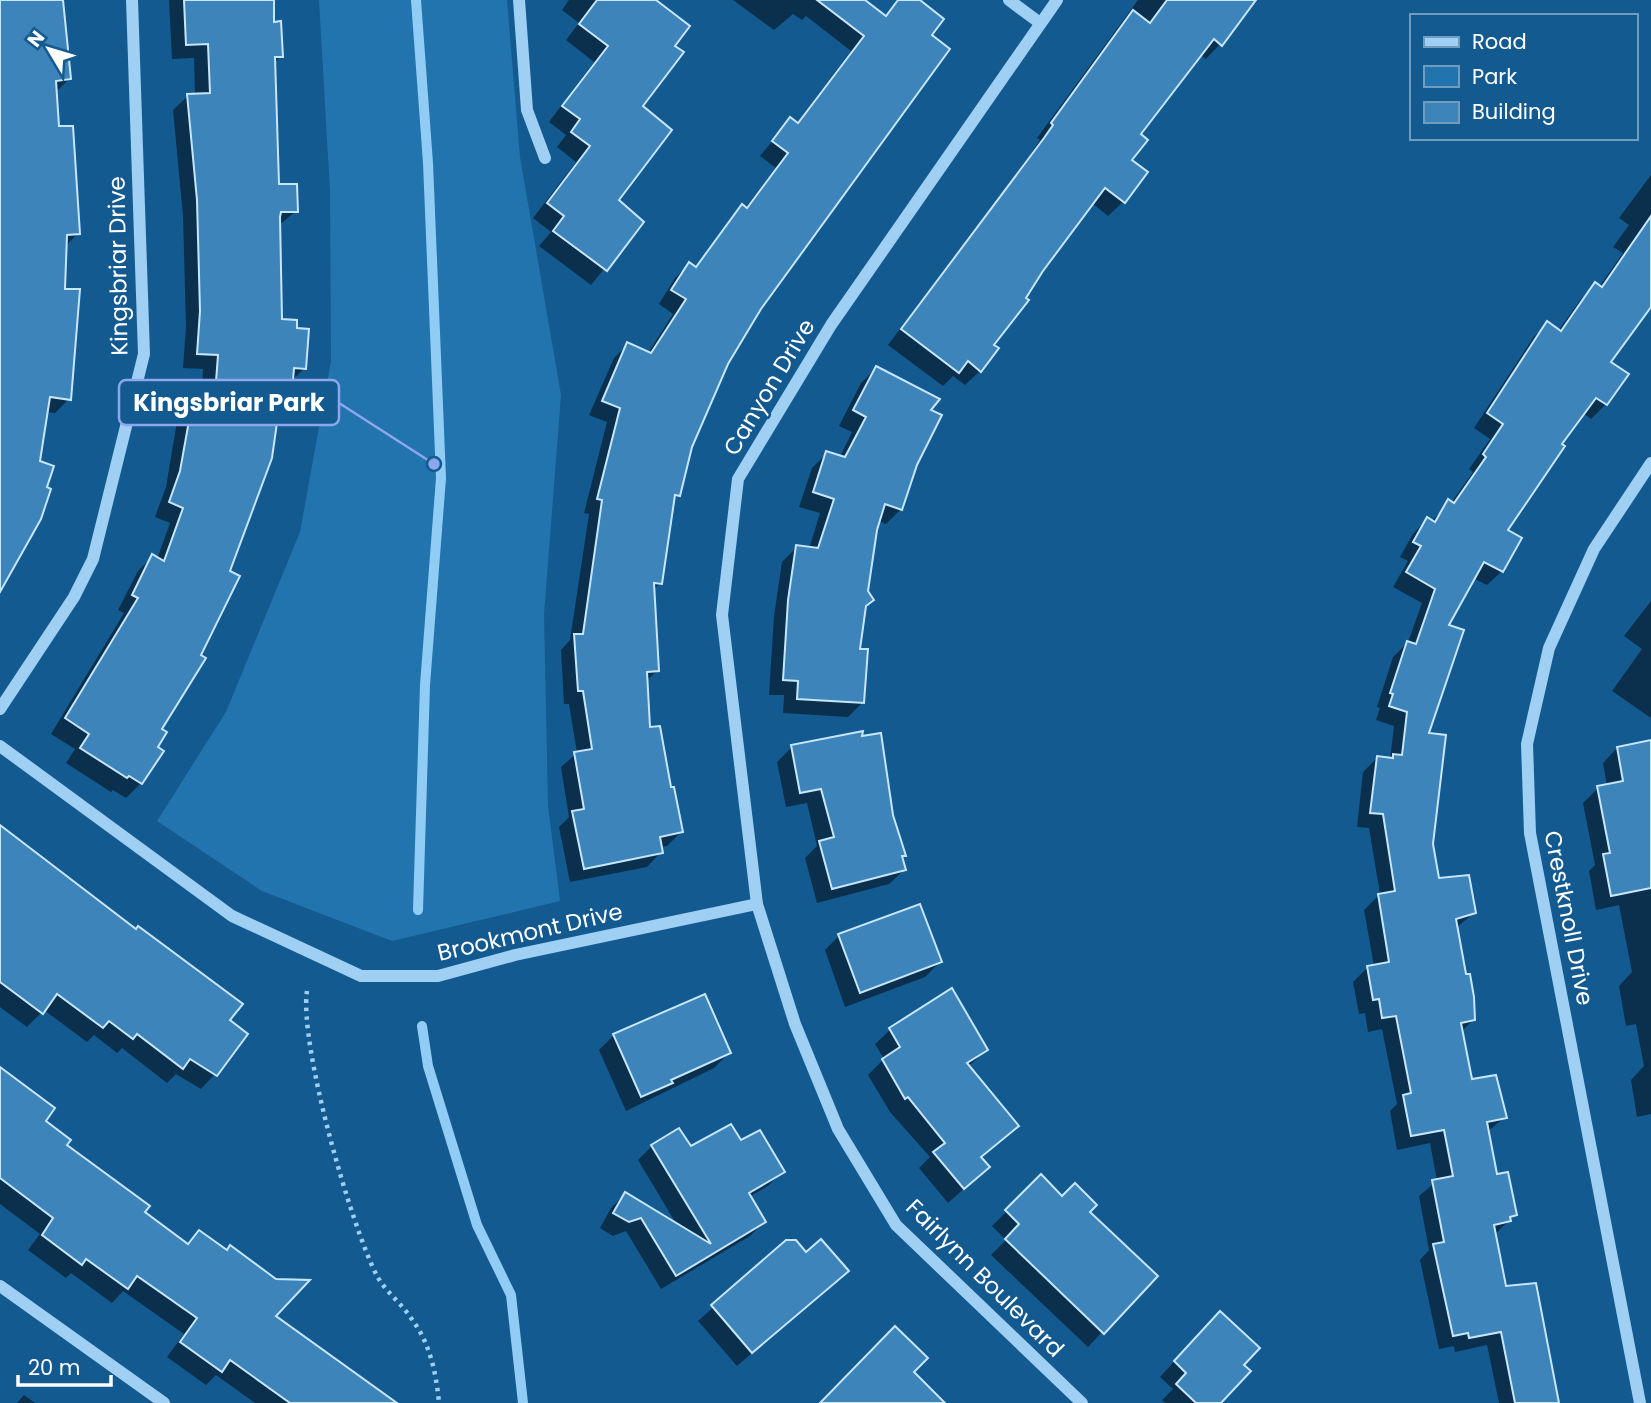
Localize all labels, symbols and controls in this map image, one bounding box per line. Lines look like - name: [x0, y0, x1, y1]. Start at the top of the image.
- north arrow: [14, 14, 84, 84]
- legend: [1410, 14, 1637, 140]
- text: N: [21, 25, 51, 53]
- text: Road: [1472, 27, 1527, 56]
- text: Park: [1472, 62, 1517, 91]
- text: Building: [1472, 97, 1556, 126]
- street label: Kingsbriar Drive: [100, 176, 136, 356]
- street label: Canyon Drive: [716, 313, 822, 461]
- callout: Kingsbriar Park: [119, 380, 339, 425]
- text: Kingsbriar Park: [133, 386, 325, 419]
- street label: Crestknoll Drive: [1536, 828, 1602, 1008]
- street label: Brookmont Drive: [434, 895, 626, 969]
- street label: Fairlynn Boulevard: [899, 1192, 1071, 1364]
- scale bar: [18, 1344, 110, 1388]
- text: 20 m: [28, 1353, 81, 1382]

